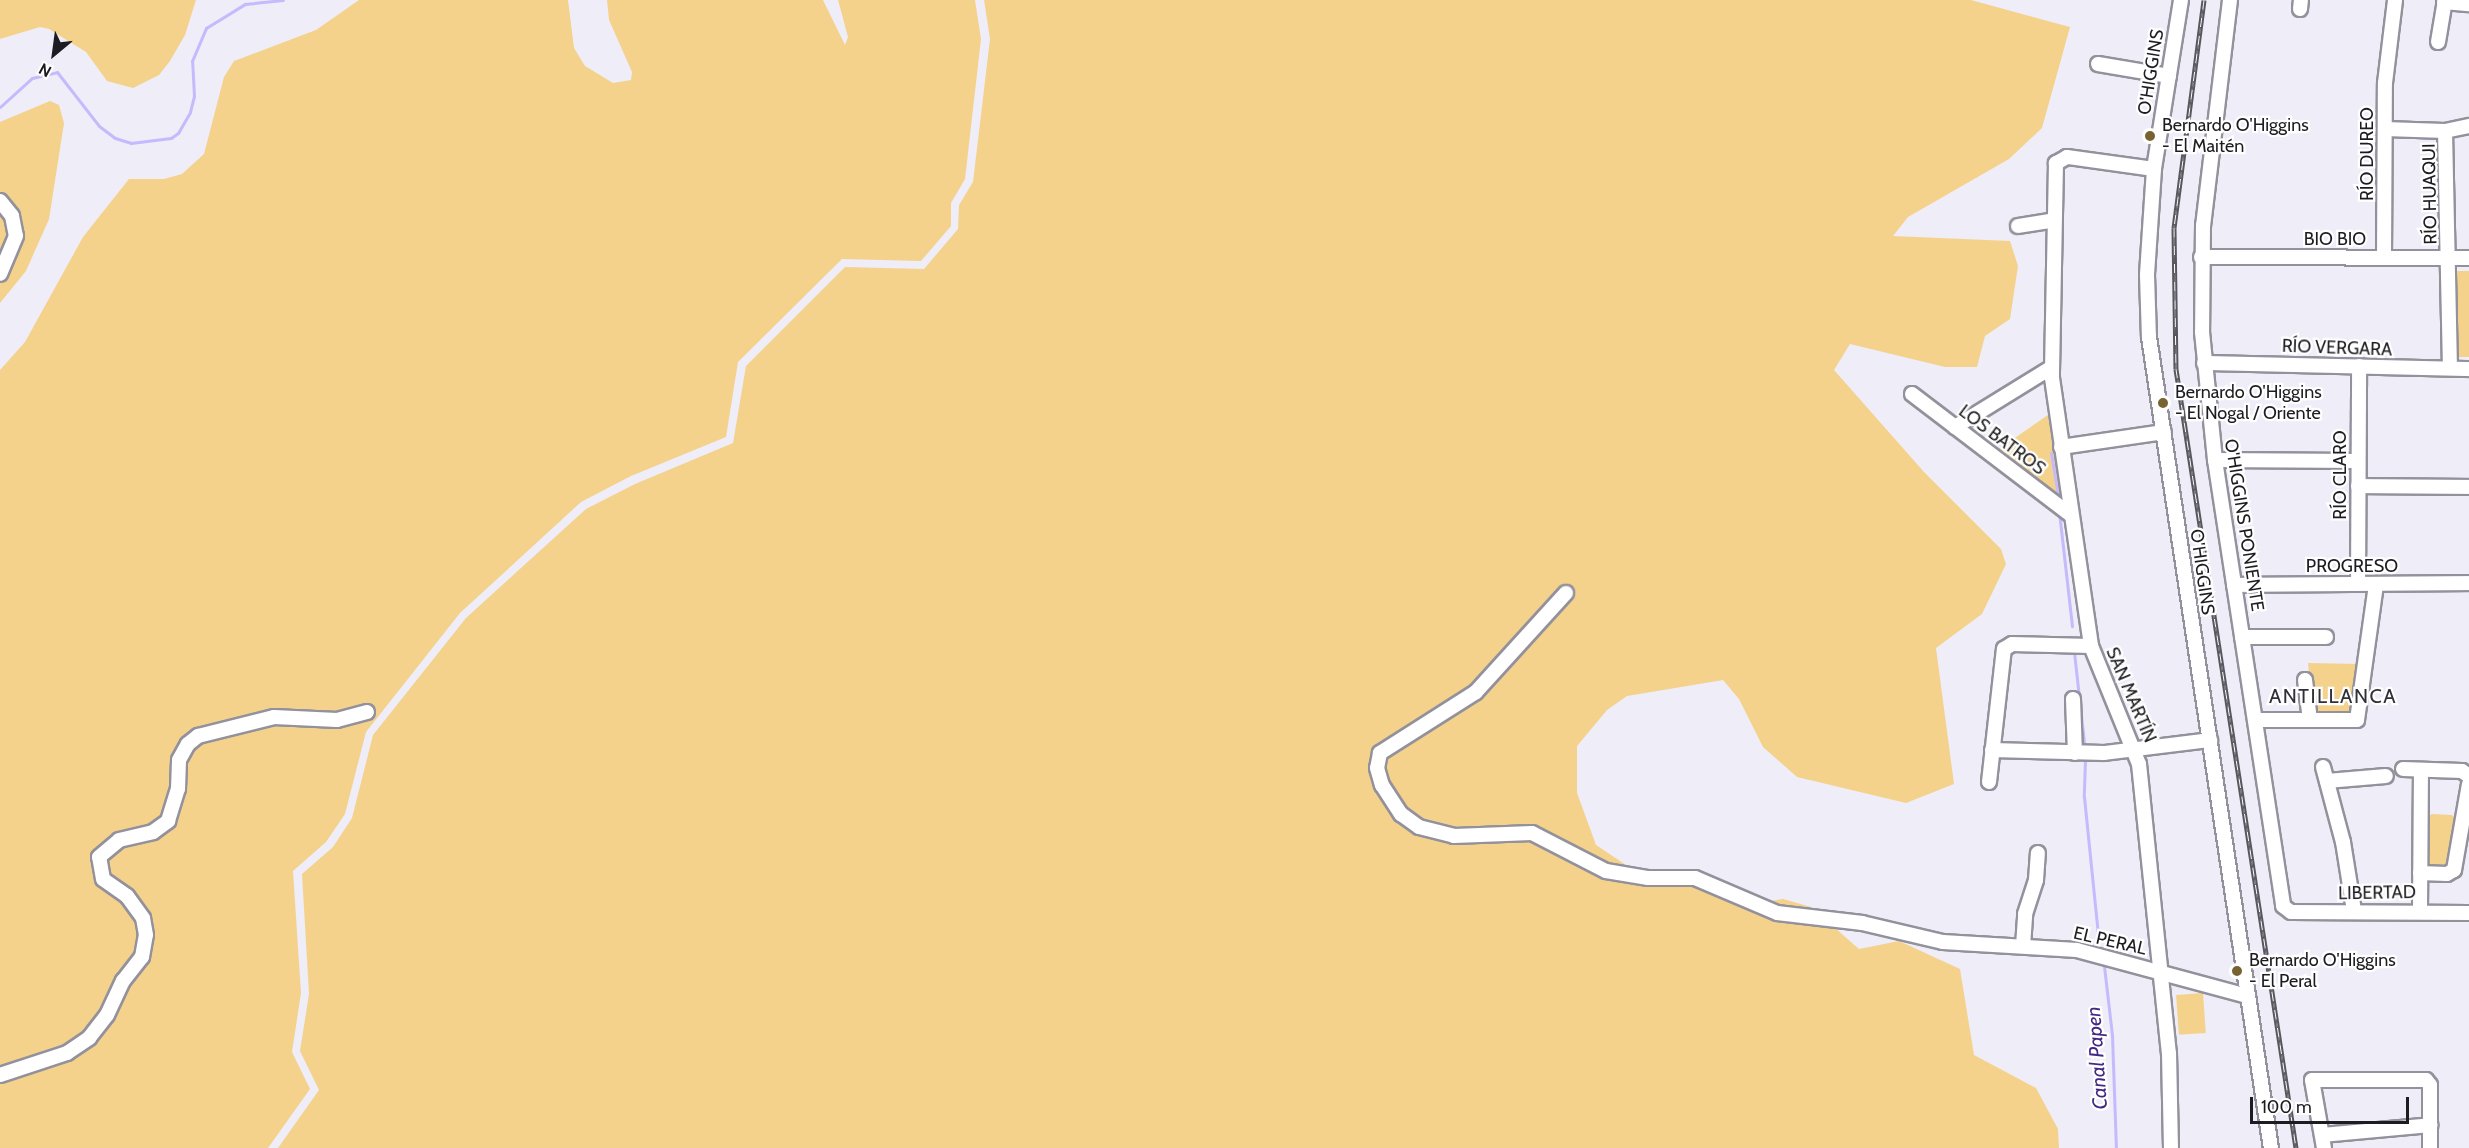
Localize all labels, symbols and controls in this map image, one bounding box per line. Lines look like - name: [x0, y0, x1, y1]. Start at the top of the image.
- north arrow: [24, 24, 84, 84]
- street label: O'HIGGINS: [2134, 28, 2168, 116]
- text: N: [35, 59, 55, 81]
- street label: RÍO DUREO: [2356, 107, 2378, 201]
- place label: Bernardo O'Higgins - El Maitén: [2162, 115, 2309, 158]
- marker: Bernardo O'Higgins - El Maitén: [2143, 129, 2157, 143]
- street label: RÍO HUAQUI: [2418, 143, 2442, 245]
- street label: BIO BIO: [2304, 228, 2366, 250]
- street label: RÍO VERGARA: [2282, 335, 2392, 361]
- place label: Bernardo O'Higgins - El Nogal / Oriente: [2175, 382, 2322, 424]
- marker: Bernardo O'Higgins - El Nogal / Oriente: [2156, 396, 2170, 410]
- street label: LOS BATROS: [1954, 400, 2050, 480]
- street label: RÍO CLARO: [2329, 430, 2351, 520]
- street label: O'HIGGINS PONIENTE: [2220, 437, 2268, 613]
- street label: O'HIGGINS: [2185, 528, 2219, 616]
- street label: PROGRESO: [2306, 555, 2398, 577]
- street label: SAN MARTÍN: [2101, 644, 2161, 746]
- district label: ANTILLANCA: [2269, 684, 2397, 708]
- street label: LIBERTAD: [2338, 882, 2416, 904]
- street label: EL PERAL: [2071, 922, 2149, 960]
- place label: Bernardo O'Higgins - El Peral: [2249, 950, 2396, 992]
- marker: Bernardo O'Higgins - El Peral: [2230, 964, 2244, 978]
- water label: Canal Papen: [2081, 1006, 2113, 1110]
- scale bar: [2253, 1085, 2412, 1123]
- text: 100 m: [2261, 1096, 2312, 1118]

